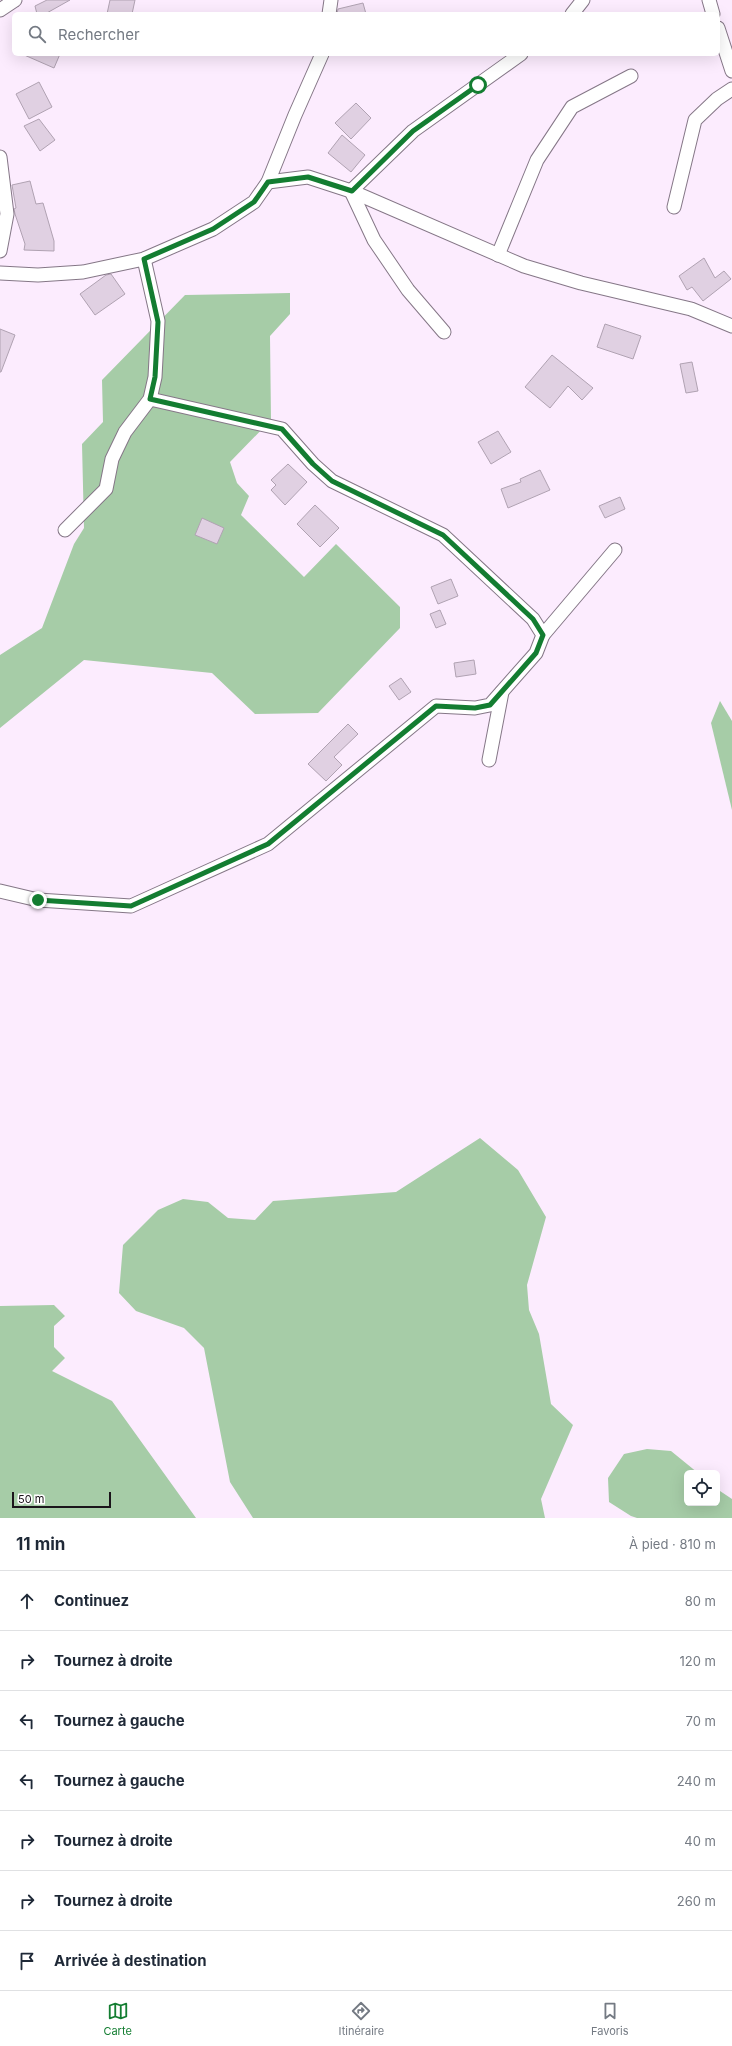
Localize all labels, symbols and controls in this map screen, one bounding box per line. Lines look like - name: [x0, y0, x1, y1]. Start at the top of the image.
- search box: [12, 12, 720, 56]
- icon: search: [26, 23, 48, 45]
- text: Rechercher: [58, 25, 140, 44]
- route start: [469, 76, 487, 94]
- route end: [29, 891, 47, 909]
- map controls: [684, 1470, 720, 1506]
- button: locate: [684, 1470, 720, 1506]
- scale bar: [12, 1490, 111, 1509]
- text: 50 m: [18, 1492, 44, 1506]
- text: 11 min: [16, 1534, 65, 1554]
- text: À pied · 810 m: [629, 1536, 716, 1552]
- icon: ahead: [16, 1590, 38, 1612]
- text: Continuez: [54, 1591, 129, 1610]
- text: 80 m: [685, 1593, 716, 1609]
- icon: right: [16, 1650, 38, 1672]
- text: Tournez à droite: [54, 1651, 173, 1670]
- text: 120 m: [680, 1653, 716, 1669]
- icon: left: [16, 1710, 38, 1732]
- text: Tournez à gauche: [54, 1711, 185, 1730]
- text: 70 m: [686, 1713, 716, 1729]
- icon: left: [16, 1770, 38, 1792]
- text: Tournez à gauche: [54, 1771, 185, 1790]
- text: 240 m: [677, 1773, 716, 1789]
- icon: right: [16, 1830, 38, 1852]
- text: Tournez à droite: [54, 1831, 173, 1850]
- text: 40 m: [684, 1833, 716, 1849]
- icon: right: [16, 1890, 38, 1912]
- text: Tournez à droite: [54, 1891, 173, 1910]
- text: 260 m: [677, 1893, 716, 1909]
- icon: arrive: [16, 1950, 38, 1972]
- text: Arrivée à destination: [54, 1951, 207, 1970]
- tab: Carte: [103, 2000, 132, 2038]
- tab: Itinéraire: [339, 2000, 384, 2038]
- tab: Favoris: [591, 2000, 629, 2038]

